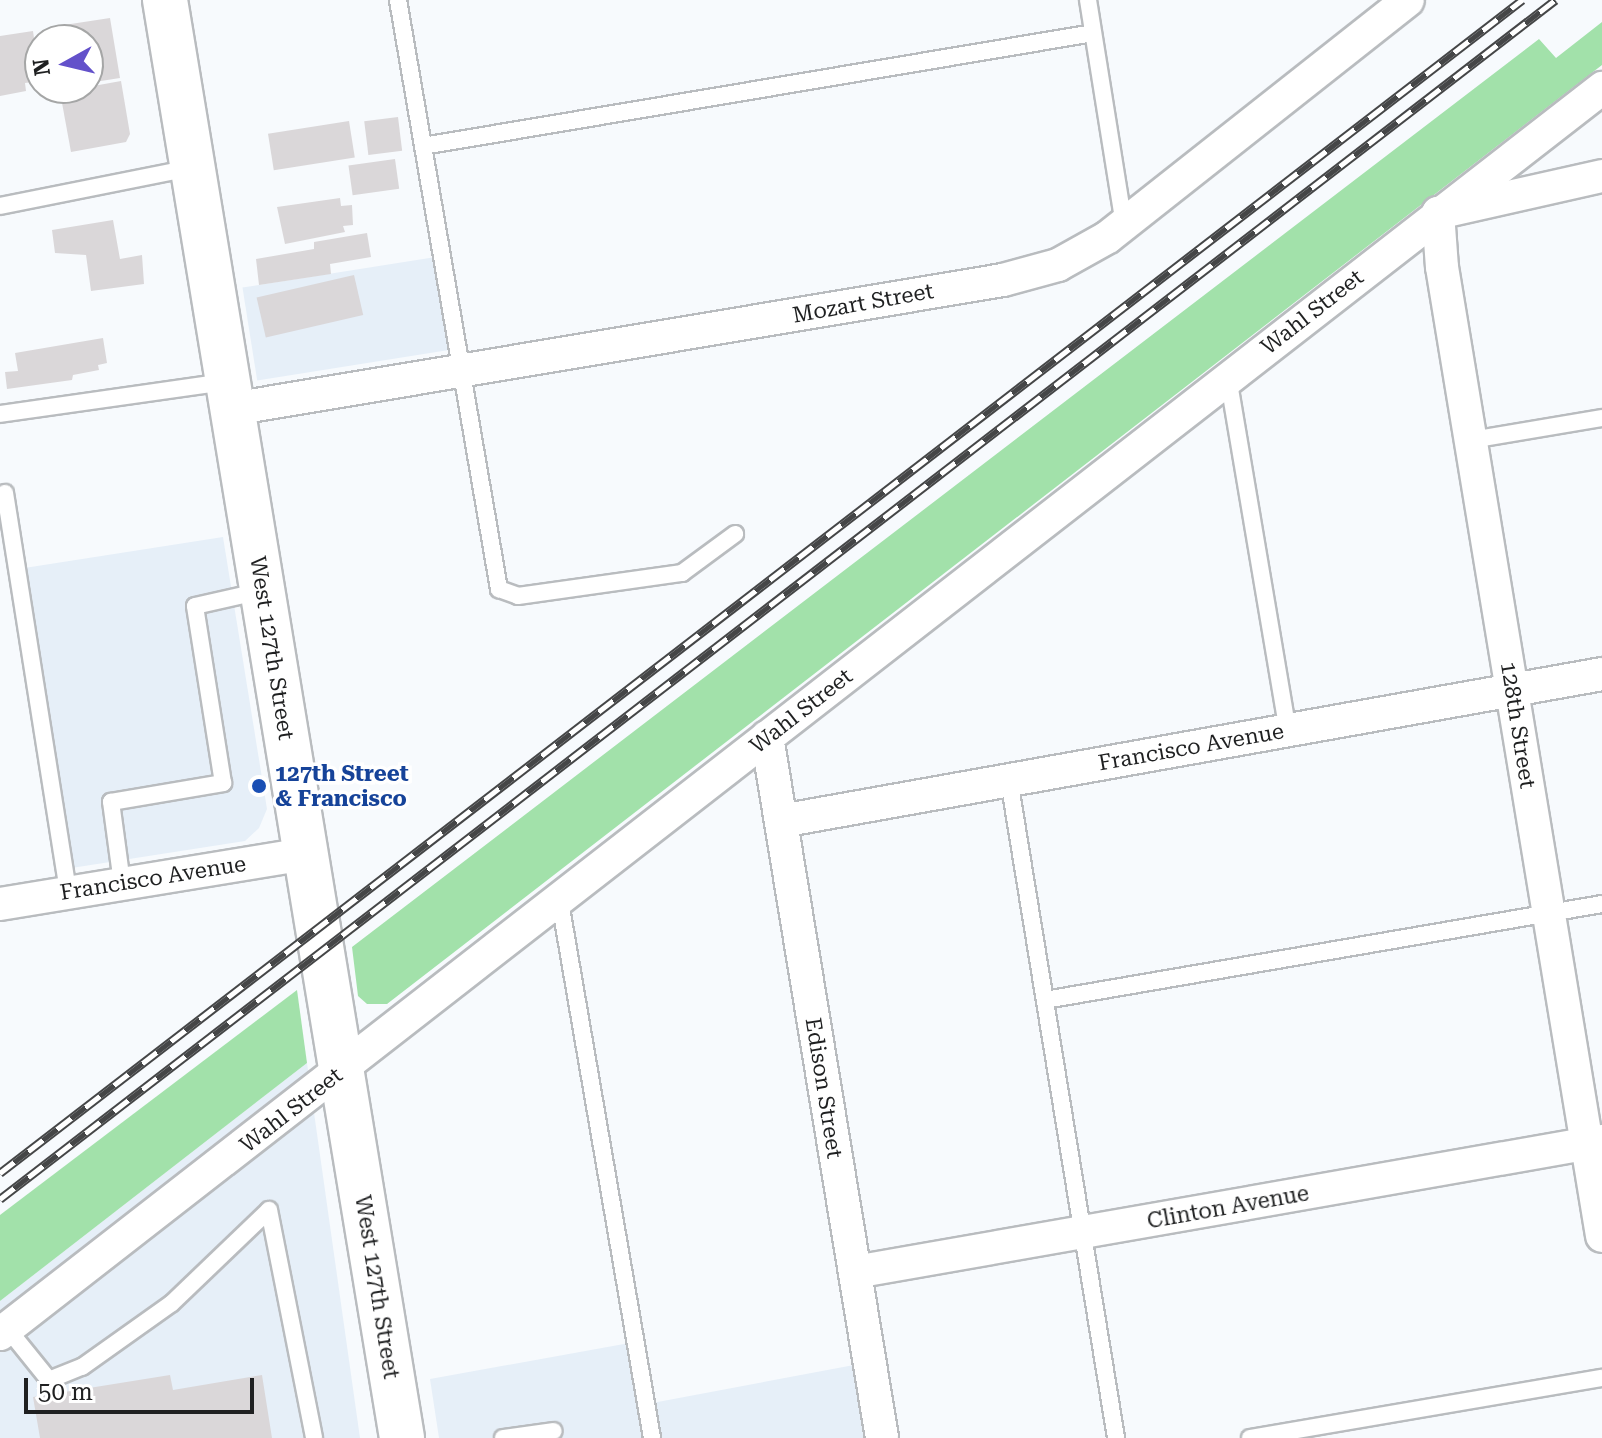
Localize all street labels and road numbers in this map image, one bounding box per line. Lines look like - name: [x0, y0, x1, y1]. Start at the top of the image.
- street label: Wahl Street: [1256, 264, 1368, 360]
- street label: Mozart Street: [790, 278, 936, 328]
- street label: West 127th Street: [244, 554, 300, 742]
- street label: 128th Street: [1495, 660, 1541, 790]
- street label: Wahl Street: [745, 663, 857, 759]
- street label: Francisco Avenue: [1096, 718, 1286, 776]
- street label: Francisco Avenue: [58, 850, 248, 906]
- street label: Edison Street: [800, 1016, 848, 1160]
- street label: Wahl Street: [235, 1062, 347, 1158]
- street label: Clinton Avenue: [1145, 1180, 1311, 1234]
- street label: West 127th Street: [349, 1193, 405, 1381]

